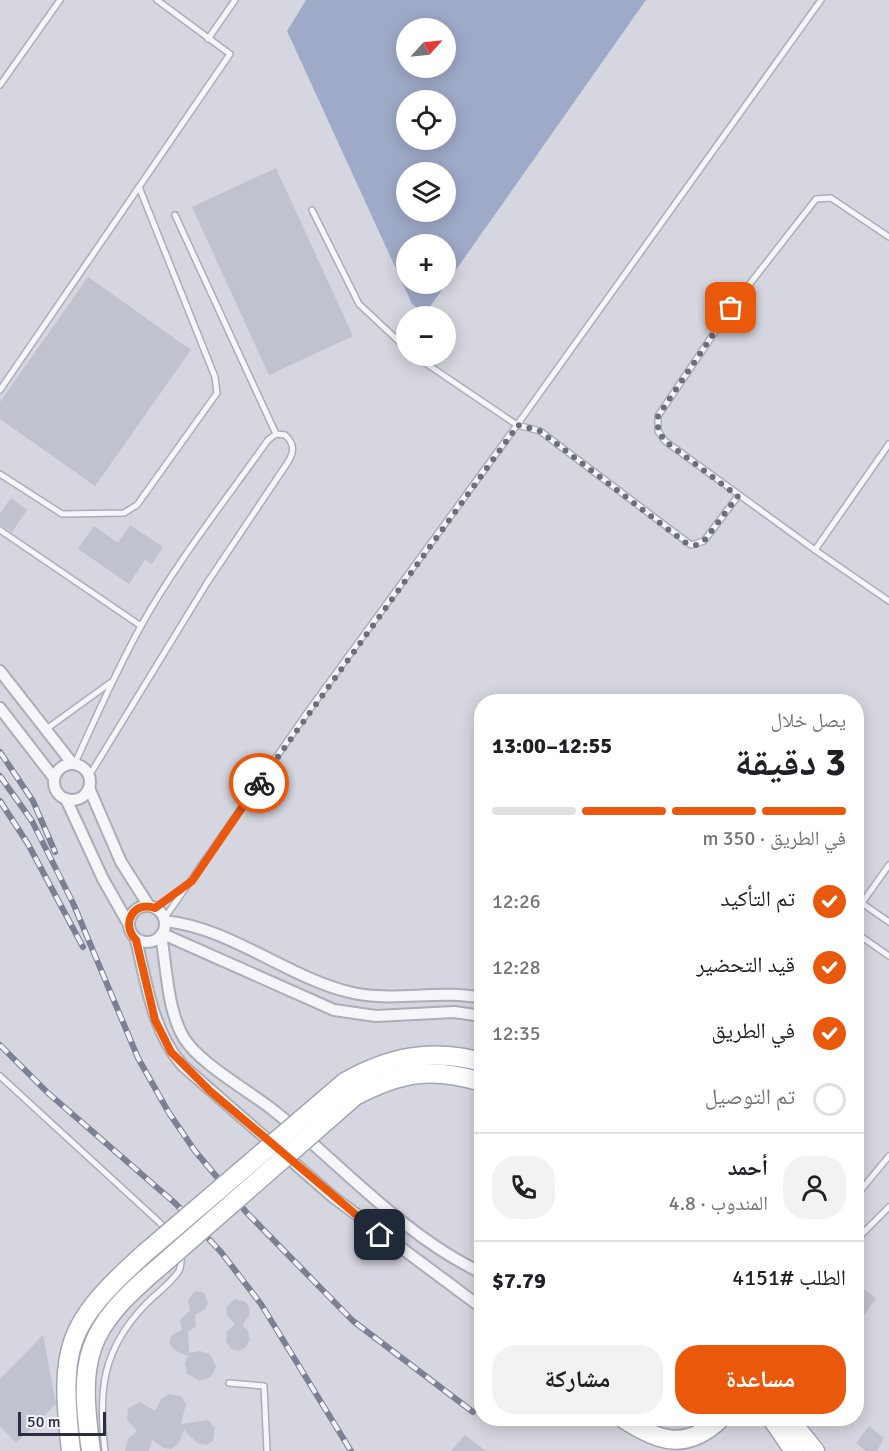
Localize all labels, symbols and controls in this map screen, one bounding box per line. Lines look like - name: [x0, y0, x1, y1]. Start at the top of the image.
- north arrow: [396, 18, 456, 78]
- map controls: [396, 18, 456, 366]
- button: locate: [396, 90, 456, 150]
- button: layers: [396, 162, 456, 222]
- button: +: [396, 234, 456, 294]
- pin: [705, 282, 756, 333]
- icon: bag: [714, 291, 747, 324]
- button: −: [396, 306, 456, 366]
- text: يصل خلال: [771, 708, 846, 733]
- text: 12:55–13:00: [492, 732, 612, 759]
- text: 3 دقيقة: [734, 738, 846, 786]
- courier: [229, 753, 289, 813]
- icon: bike: [243, 767, 276, 800]
- text: في الطريق · 350 m: [702, 826, 846, 851]
- text: تم التأكيد: [720, 885, 795, 912]
- icon: check: [813, 885, 846, 918]
- text: 12:26: [492, 889, 541, 914]
- text: قيد التحضير: [696, 951, 795, 978]
- icon: check: [813, 951, 846, 984]
- text: 12:28: [492, 955, 541, 980]
- text: في الطريق: [712, 1017, 795, 1044]
- icon: check: [813, 1017, 846, 1050]
- text: 12:35: [492, 1021, 541, 1046]
- text: تم التوصيل: [705, 1083, 795, 1110]
- text: أحمد: [728, 1154, 768, 1181]
- button: phone: [492, 1156, 555, 1219]
- button: person: [783, 1156, 846, 1219]
- text: المندوب · 4.8: [669, 1191, 768, 1216]
- pin: [354, 1209, 405, 1260]
- icon: home: [363, 1218, 396, 1251]
- text: الطلب #4151: [732, 1264, 846, 1291]
- text: $7.79: [492, 1267, 546, 1294]
- button: مشاركة: [492, 1345, 663, 1414]
- button: مساعدة: [675, 1345, 846, 1414]
- scale bar: [18, 1409, 106, 1436]
- text: 50 m: [27, 1412, 61, 1432]

